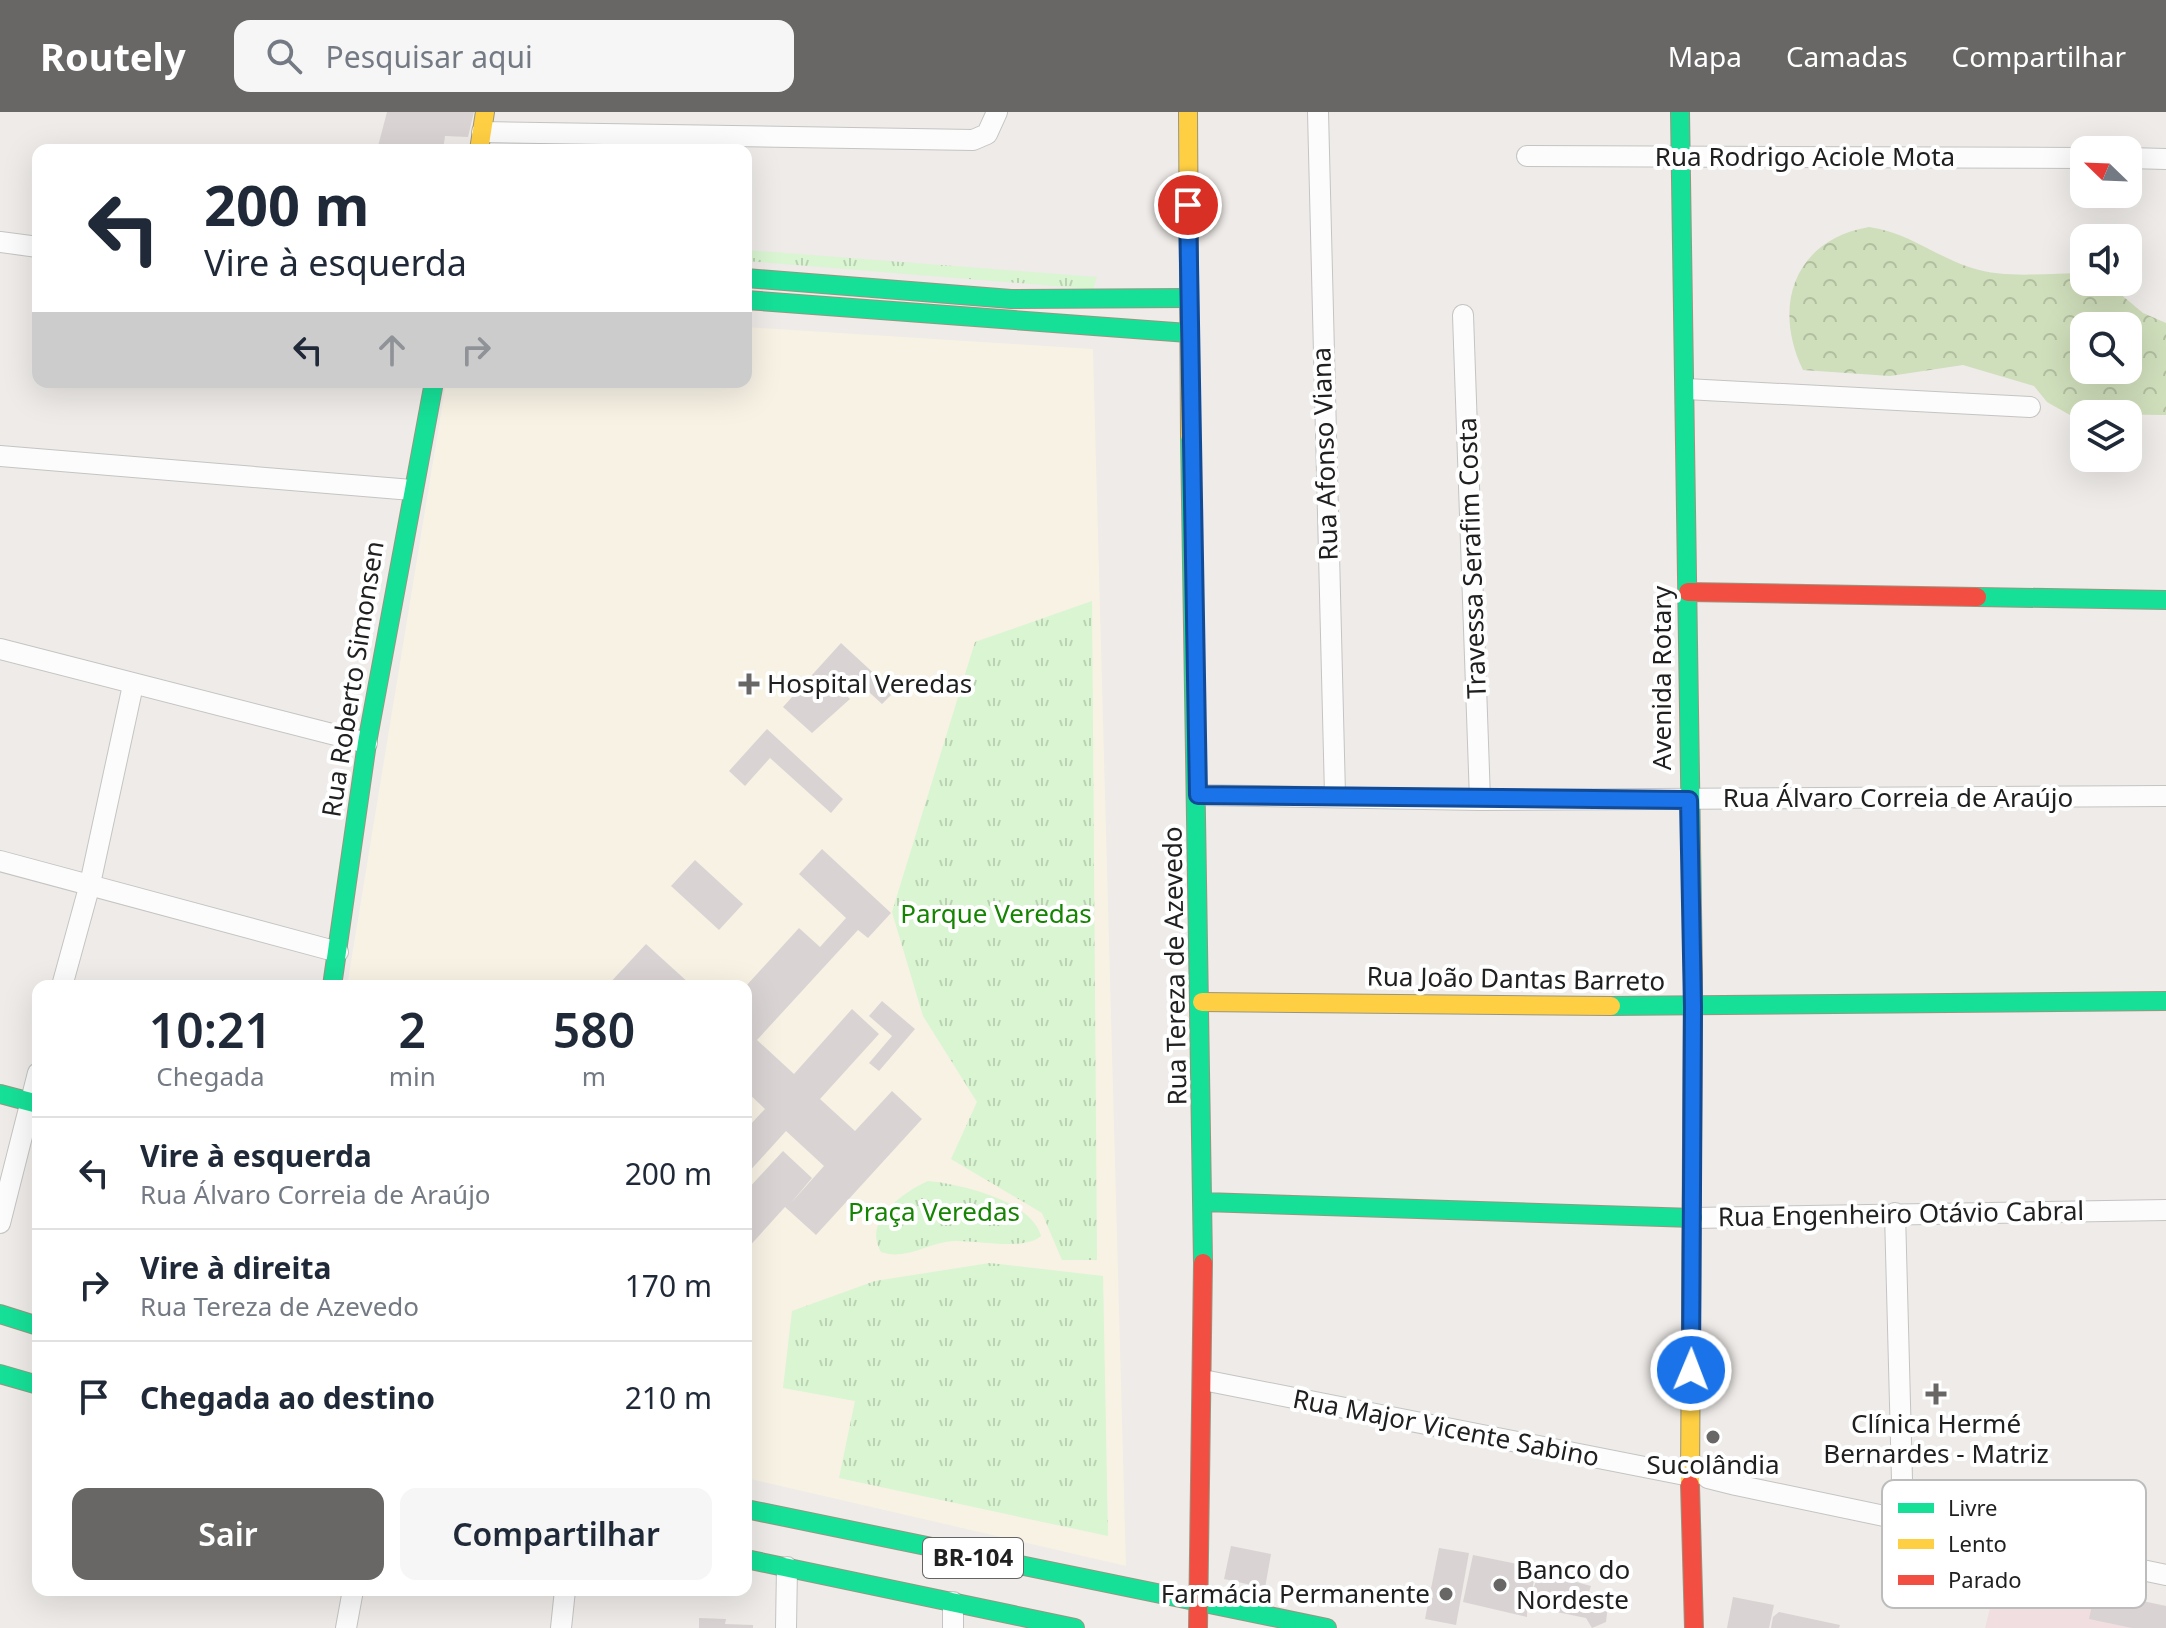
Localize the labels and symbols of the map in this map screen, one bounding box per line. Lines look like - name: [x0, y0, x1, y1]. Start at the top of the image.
- north arrow: [2070, 136, 2142, 208]
- street label: Rua Rodrigo Aciole Mota: [1655, 138, 1955, 174]
- pin: [1154, 171, 1222, 239]
- street label: Rua Afonso Viana: [1302, 347, 1346, 561]
- street label: Travessa Serafim Costa: [1448, 417, 1494, 699]
- street label: Rua Roberto Simonsen: [312, 538, 392, 819]
- street label: Avenida Rotary: [1643, 585, 1679, 770]
- place label: Hospital Veredas: [767, 665, 972, 701]
- marker: Hospital Veredas: [738, 673, 760, 695]
- street label: Rua Álvaro Correia de Araújo: [1723, 779, 2073, 815]
- street label: Rua Tereza de Azevedo: [1154, 826, 1194, 1106]
- park label: Parque Veredas: [900, 895, 1092, 931]
- street label: Rua João Dantas Barreto: [1366, 957, 1666, 999]
- street label: Rua Engenheiro Otávio Cabral: [1718, 1192, 2084, 1234]
- park label: Praça Veredas: [848, 1193, 1020, 1229]
- position arrow: [1649, 1328, 1733, 1412]
- street label: Rua Major Vicente Sabino: [1290, 1380, 1602, 1474]
- marker: Clínica Hermé Bernardes - Matriz: [1925, 1383, 1947, 1405]
- place label: Clínica Hermé Bernardes - Matriz: [1823, 1405, 2049, 1471]
- marker: Sucolândia: [1704, 1428, 1722, 1446]
- place label: Sucolândia: [1646, 1446, 1780, 1482]
- legend: [1882, 1480, 2146, 1608]
- text: Livre: [1948, 1492, 1997, 1522]
- text: Lento: [1948, 1528, 2007, 1558]
- road number: BR-104: [923, 1538, 1023, 1578]
- place label: Banco do Nordeste: [1516, 1551, 1630, 1617]
- text: Parado: [1948, 1564, 2021, 1594]
- place label: Farmácia Permanente: [1161, 1575, 1430, 1611]
- marker: Banco do Nordeste: [1491, 1576, 1509, 1594]
- marker: Farmácia Permanente: [1437, 1585, 1455, 1603]

